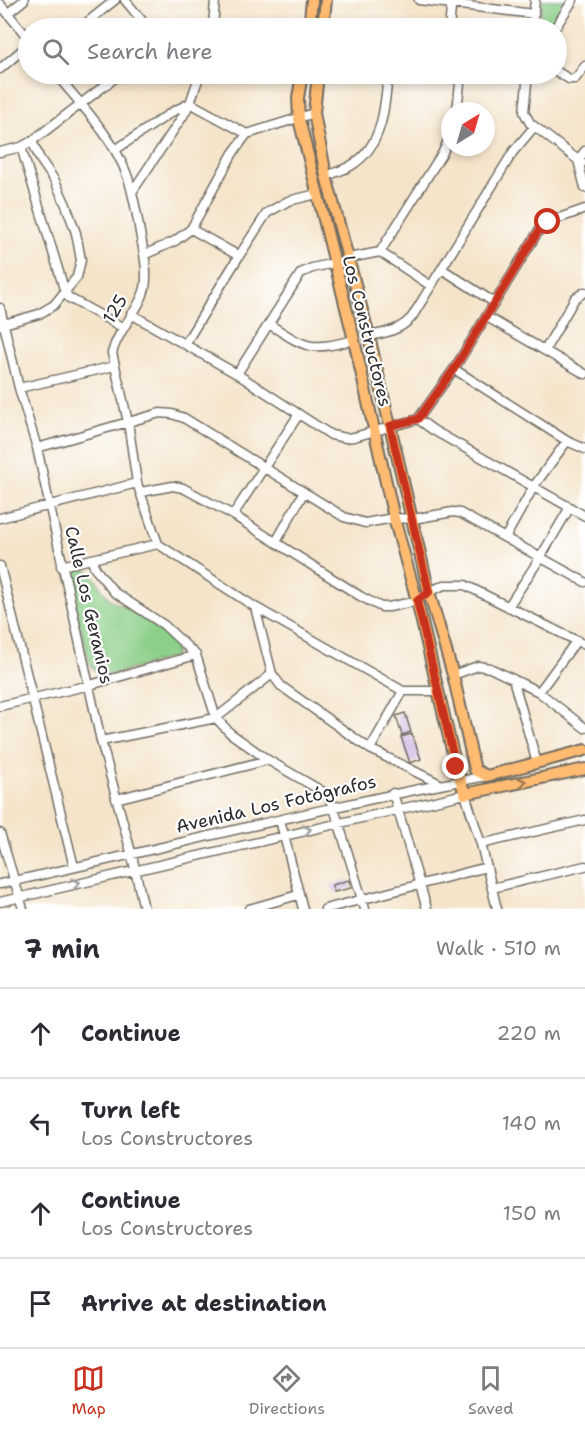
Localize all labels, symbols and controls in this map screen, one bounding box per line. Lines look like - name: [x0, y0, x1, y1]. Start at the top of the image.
- search box: [18, 18, 567, 84]
- icon: search: [39, 35, 72, 68]
- text: Search here: [87, 37, 213, 66]
- north arrow: [441, 102, 495, 156]
- route start: [534, 208, 560, 234]
- street label: Los Constructores: [337, 253, 397, 409]
- street label: 125: [97, 290, 133, 328]
- street label: Calle Los Geranios: [59, 524, 119, 686]
- route end: [442, 753, 468, 779]
- street label: Avenida Los Fotógrafos: [174, 769, 378, 839]
- one-way arrow: [517, 776, 527, 789]
- one-way arrow: [302, 825, 312, 838]
- one-way arrow: [71, 878, 81, 891]
- text: 7 min: [24, 931, 100, 966]
- text: Walk · 510 m: [436, 935, 561, 961]
- icon: ahead: [24, 1017, 57, 1050]
- text: Continue: [81, 1019, 181, 1048]
- text: 220 m: [497, 1020, 561, 1046]
- text: Turn left: [81, 1096, 180, 1125]
- icon: left: [24, 1107, 57, 1140]
- text: 140 m: [502, 1110, 561, 1136]
- text: Los Constructores: [81, 1125, 253, 1151]
- text: Continue: [81, 1186, 181, 1215]
- icon: ahead: [24, 1197, 57, 1230]
- text: 150 m: [503, 1200, 561, 1226]
- text: Los Constructores: [81, 1215, 253, 1241]
- icon: arrive: [24, 1287, 57, 1320]
- text: Arrive at destination: [81, 1289, 327, 1318]
- tab: Map: [72, 1362, 106, 1419]
- tab: Directions: [249, 1362, 325, 1419]
- tab: Saved: [468, 1362, 514, 1419]

